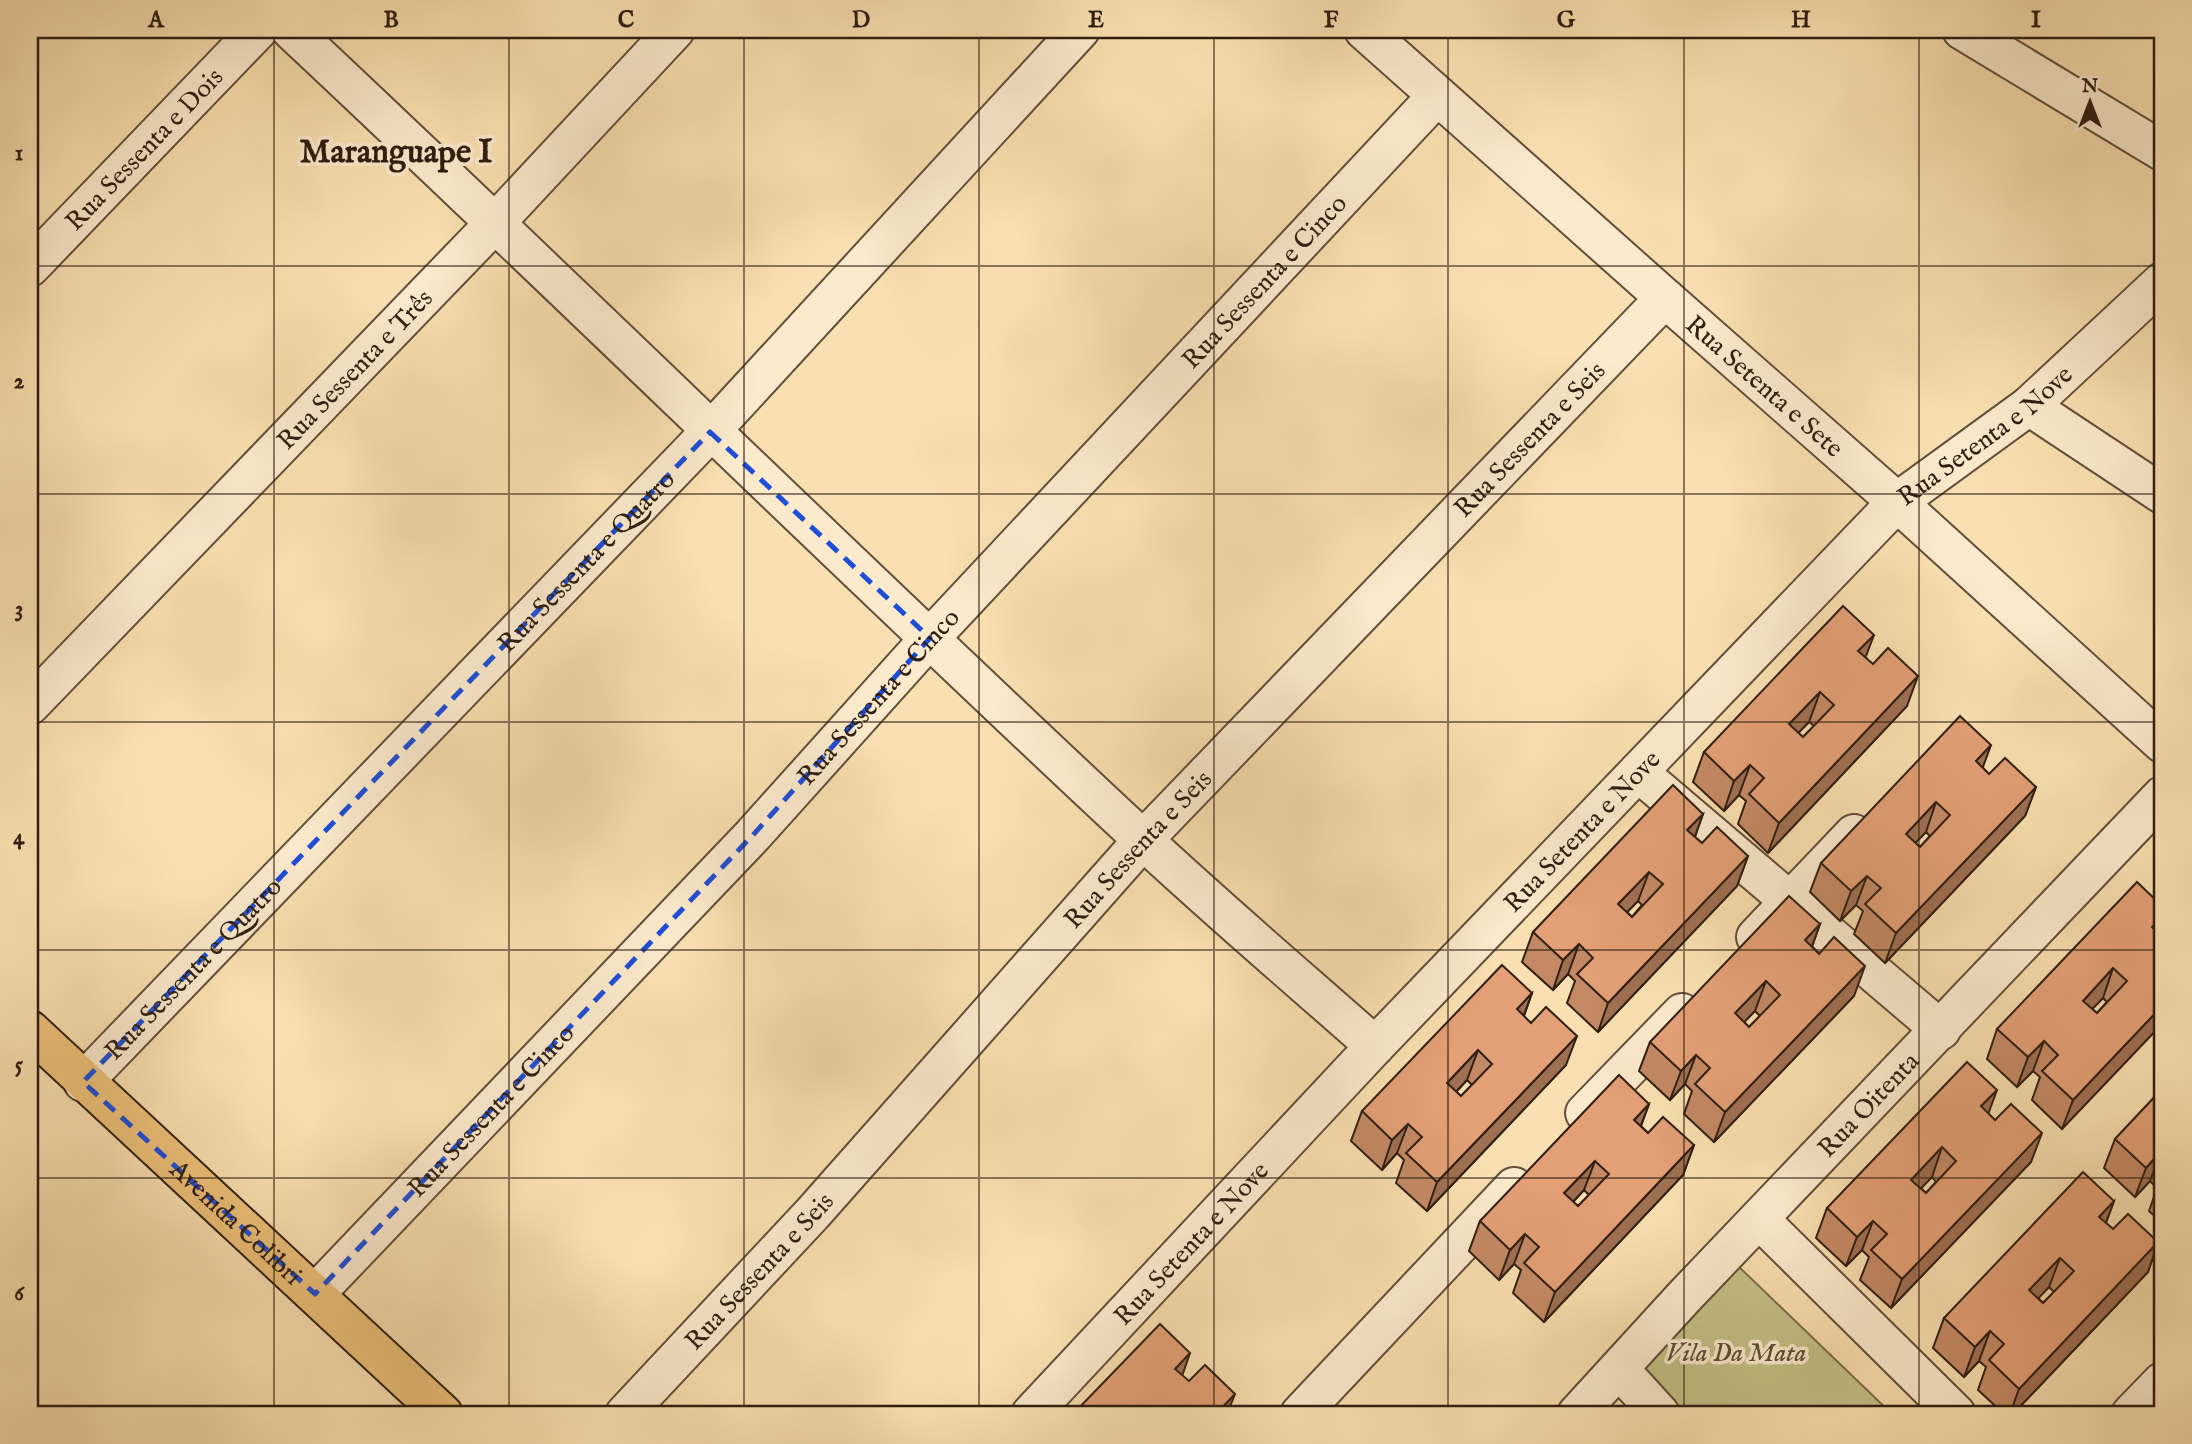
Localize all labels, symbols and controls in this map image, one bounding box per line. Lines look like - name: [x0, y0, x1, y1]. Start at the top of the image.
- text: A: [147, 6, 165, 35]
- text: B: [383, 6, 399, 35]
- text: C: [618, 6, 635, 35]
- text: D: [852, 6, 870, 35]
- text: E: [1088, 6, 1104, 35]
- text: F: [1324, 6, 1339, 35]
- text: G: [1557, 6, 1576, 35]
- text: H: [1791, 6, 1811, 35]
- text: I: [2031, 6, 2041, 35]
- street label: Rua Sessenta e Dois: [59, 61, 231, 238]
- north arrow: [2056, 66, 2126, 136]
- text: N: [2081, 75, 2099, 99]
- district label: Maranguape I: [300, 132, 492, 174]
- text: 1: [15, 139, 23, 168]
- street label: Rua Sessenta e Cinco: [1175, 188, 1355, 376]
- street label: Rua Sessenta e Três: [270, 283, 440, 457]
- street label: Rua Setenta e Sete: [1678, 309, 1850, 465]
- street label: Rua Sessenta e Seis: [1448, 355, 1613, 525]
- street label: Rua Setenta e Nove: [1892, 359, 2080, 514]
- text: 2: [14, 367, 25, 396]
- street label: Rua Sessenta e Quatro: [491, 464, 682, 660]
- text: 3: [15, 595, 23, 624]
- street label: Rua Sessenta e Cinco: [791, 602, 967, 793]
- street label: Rua Setenta e Nove: [1497, 744, 1668, 920]
- street label: Rua Sessenta e Seis: [1057, 763, 1220, 936]
- text: 4: [13, 823, 25, 852]
- street label: Rua Sessenta e Quatro: [98, 871, 289, 1068]
- street label: Rua Sessenta e Cinco: [401, 1018, 582, 1205]
- street label: Rua Oitenta: [1811, 1045, 1927, 1165]
- text: 5: [15, 1051, 24, 1080]
- street label: Avenida Colibri: [162, 1153, 309, 1293]
- street label: Rua Setenta e Nove: [1107, 1155, 1277, 1333]
- street label: Rua Sessenta e Seis: [678, 1186, 842, 1358]
- text: 6: [14, 1279, 25, 1308]
- park label: Vila Da Mata: [1666, 1337, 1806, 1370]

